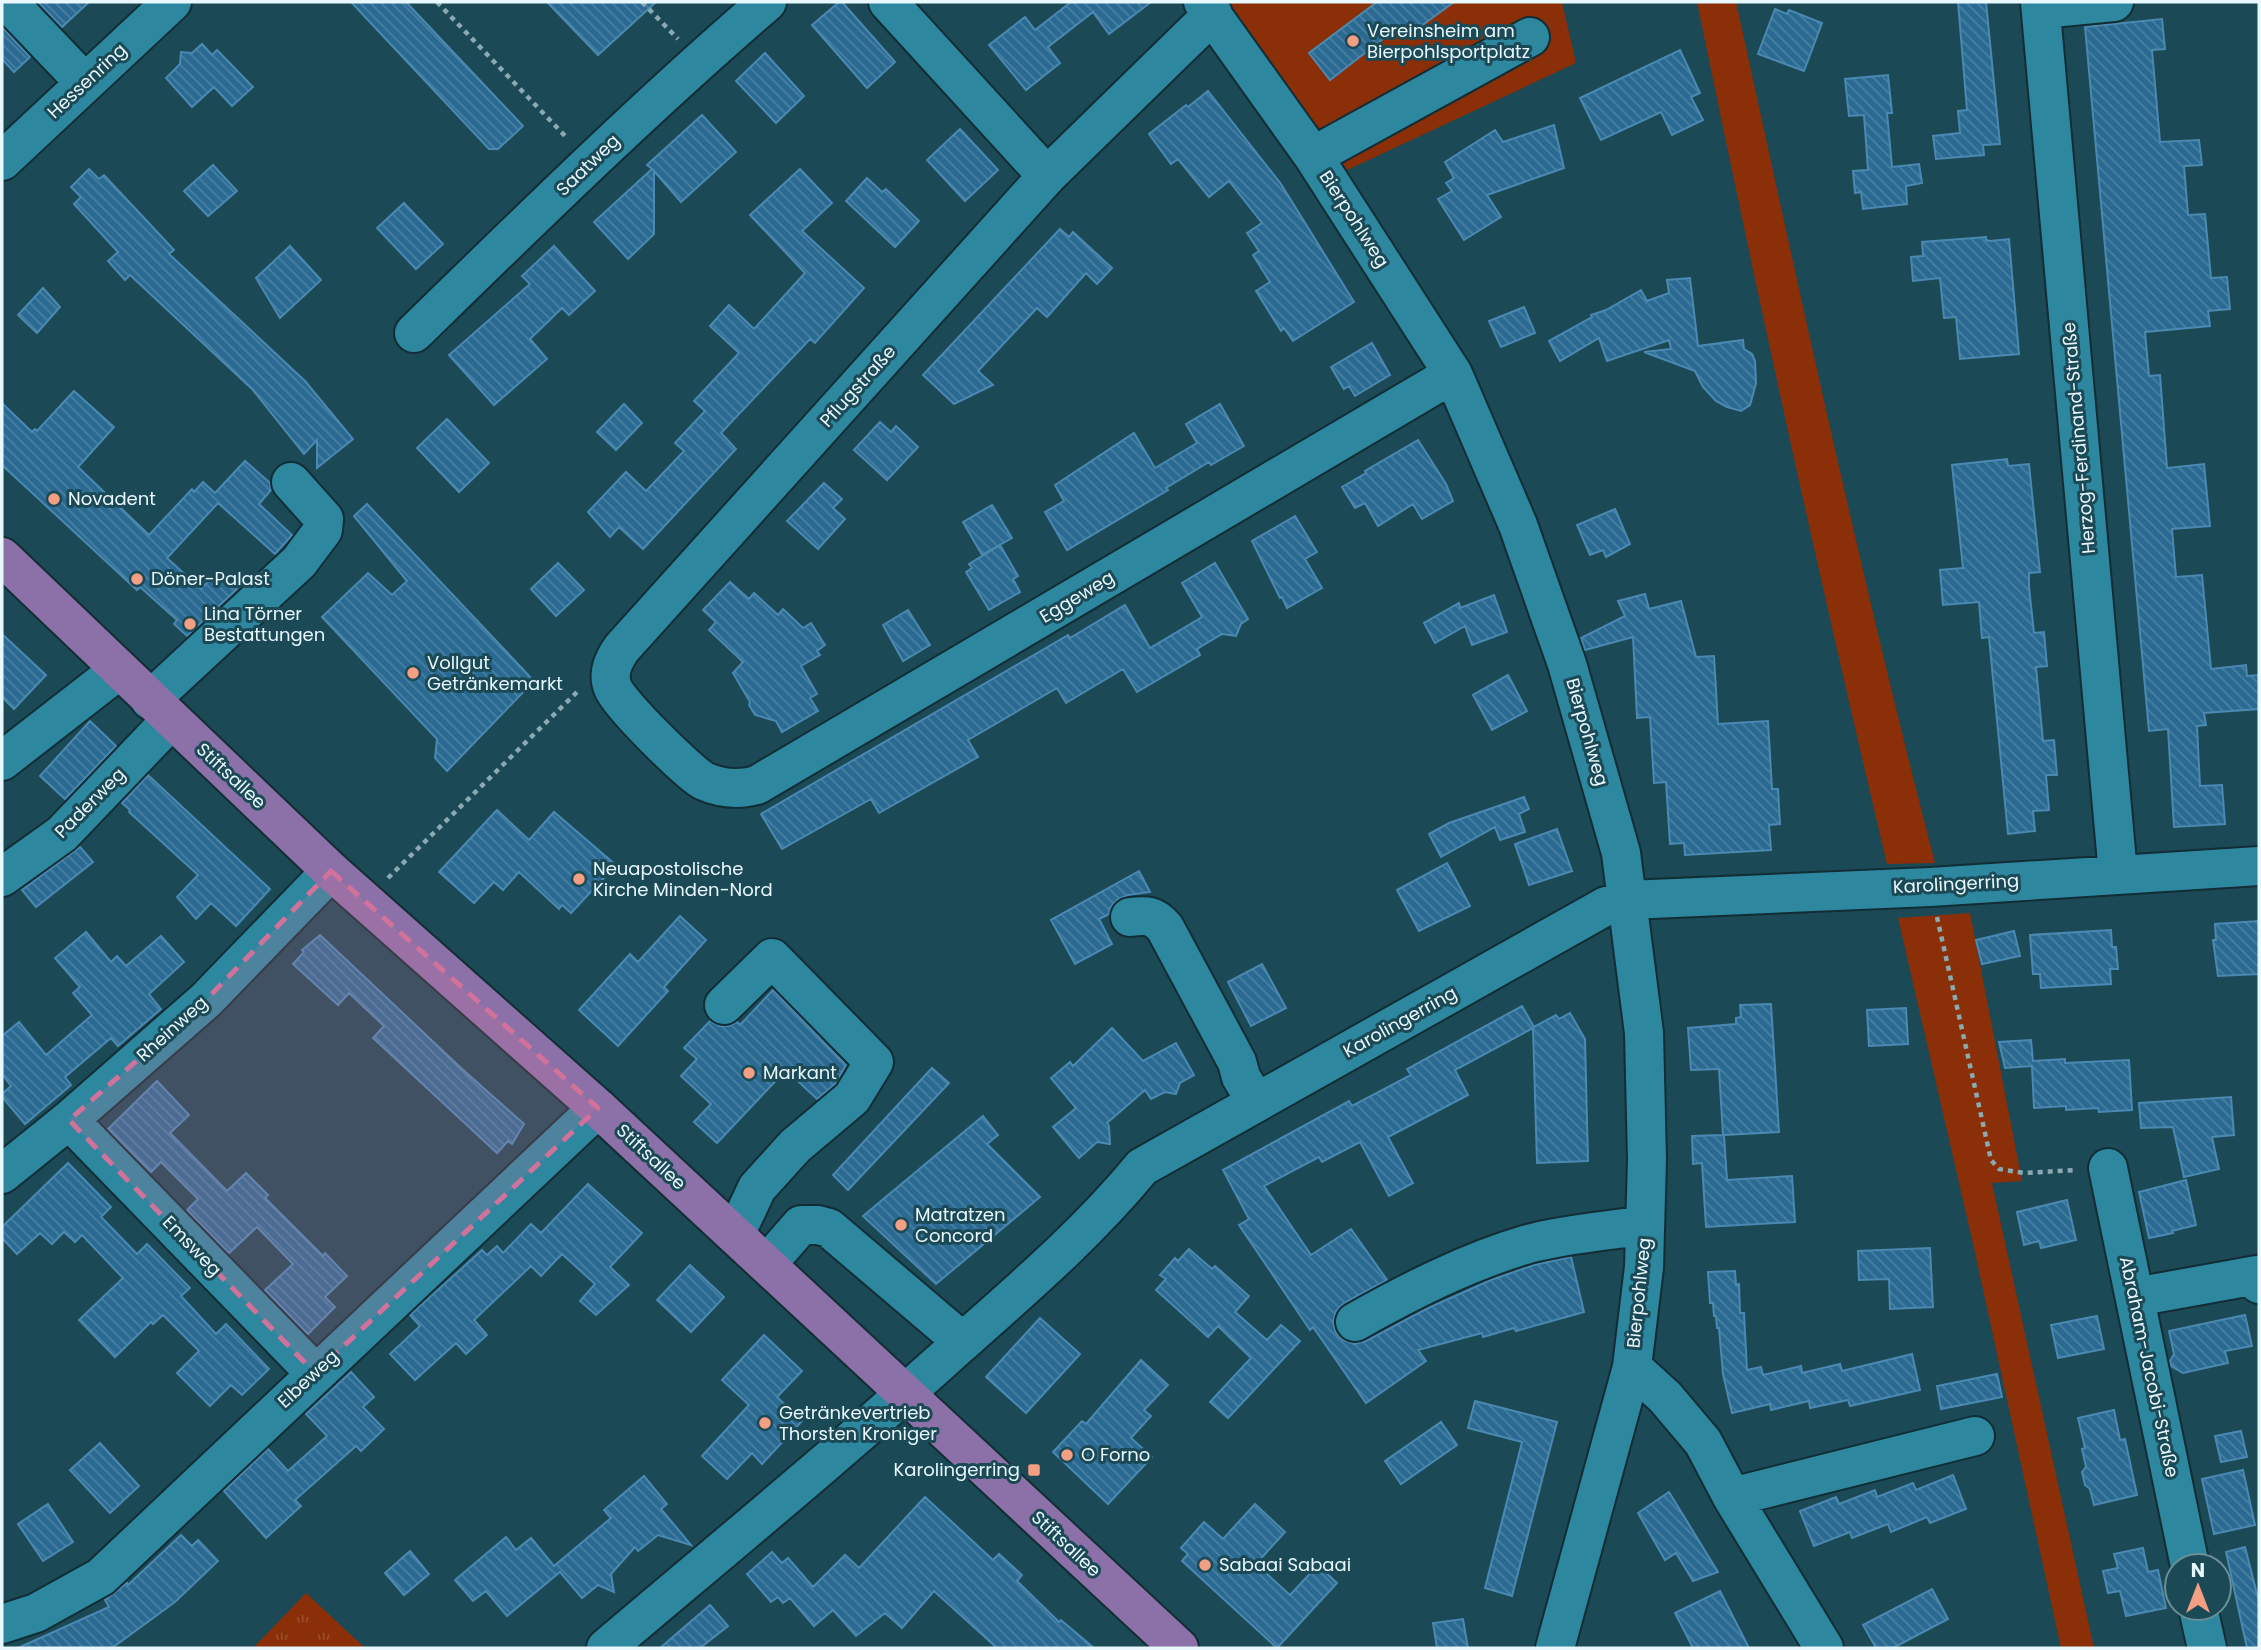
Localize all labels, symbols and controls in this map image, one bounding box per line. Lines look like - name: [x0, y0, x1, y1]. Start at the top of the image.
- place label: Vereinsheim am Bierpohlsportplatz: [1367, 18, 1530, 64]
- marker: Vereinsheim am Bierpohlsportplatz: [1345, 33, 1361, 49]
- street label: Hessenring: [42, 37, 132, 124]
- street label: Saatweg: [550, 128, 625, 201]
- street label: Bierpohlweg: [1314, 165, 1395, 272]
- street label: Herzog-Ferdinand-Straße: [2056, 321, 2101, 555]
- street label: Pflugstraße: [814, 339, 901, 432]
- place label: Novadent: [68, 486, 156, 511]
- marker: Novadent: [46, 491, 62, 507]
- street label: Eggeweg: [1035, 565, 1119, 629]
- place label: Döner-Palast: [151, 566, 270, 591]
- marker: Döner-Palast: [129, 571, 145, 587]
- place label: Lina Törner Bestattungen: [204, 601, 325, 647]
- marker: Lina Törner Bestattungen: [182, 616, 198, 632]
- place label: Vollgut Getränkemarkt: [427, 650, 563, 696]
- marker: Vollgut Getränkemarkt: [405, 665, 421, 681]
- street label: Bierpohlweg: [1560, 675, 1615, 789]
- street label: Stiftsallee: [191, 737, 272, 814]
- street label: Paderweg: [49, 762, 131, 844]
- place label: Neuapostolische Kirche Minden-Nord: [593, 856, 773, 902]
- street label: Karolingerring: [1892, 868, 2020, 899]
- marker: Neuapostolische Kirche Minden-Nord: [571, 871, 587, 887]
- street label: Karolingerring: [1338, 980, 1461, 1063]
- street label: Rheinweg: [131, 990, 213, 1067]
- place label: Markant: [763, 1060, 837, 1085]
- marker: Markant: [741, 1065, 757, 1081]
- street label: Stiftsallee: [611, 1118, 692, 1195]
- place label: Matratzen Concord: [915, 1202, 1006, 1248]
- street label: Emsweg: [157, 1210, 227, 1281]
- marker: Matratzen Concord: [893, 1217, 909, 1233]
- street label: Bierpohlweg: [1620, 1236, 1657, 1349]
- street label: Abraham-Jacobi-Straße: [2114, 1254, 2185, 1480]
- street label: Elbeweg: [272, 1344, 344, 1413]
- place label: Getränkevertrieb Thorsten Kroniger: [779, 1400, 937, 1446]
- marker: Getränkevertrieb Thorsten Kroniger: [757, 1415, 773, 1431]
- place label: O Forno: [1081, 1442, 1150, 1467]
- marker: O Forno: [1059, 1447, 1075, 1463]
- place label: Karolingerring: [894, 1457, 1020, 1482]
- marker: Karolingerring: [1026, 1462, 1042, 1478]
- street label: Stiftsallee: [1026, 1505, 1107, 1582]
- place label: Sabaai Sabaai: [1219, 1552, 1351, 1577]
- north arrow: [2163, 1552, 2233, 1622]
- marker: Sabaai Sabaai: [1197, 1557, 1213, 1573]
- text: N: [2191, 1557, 2205, 1584]

